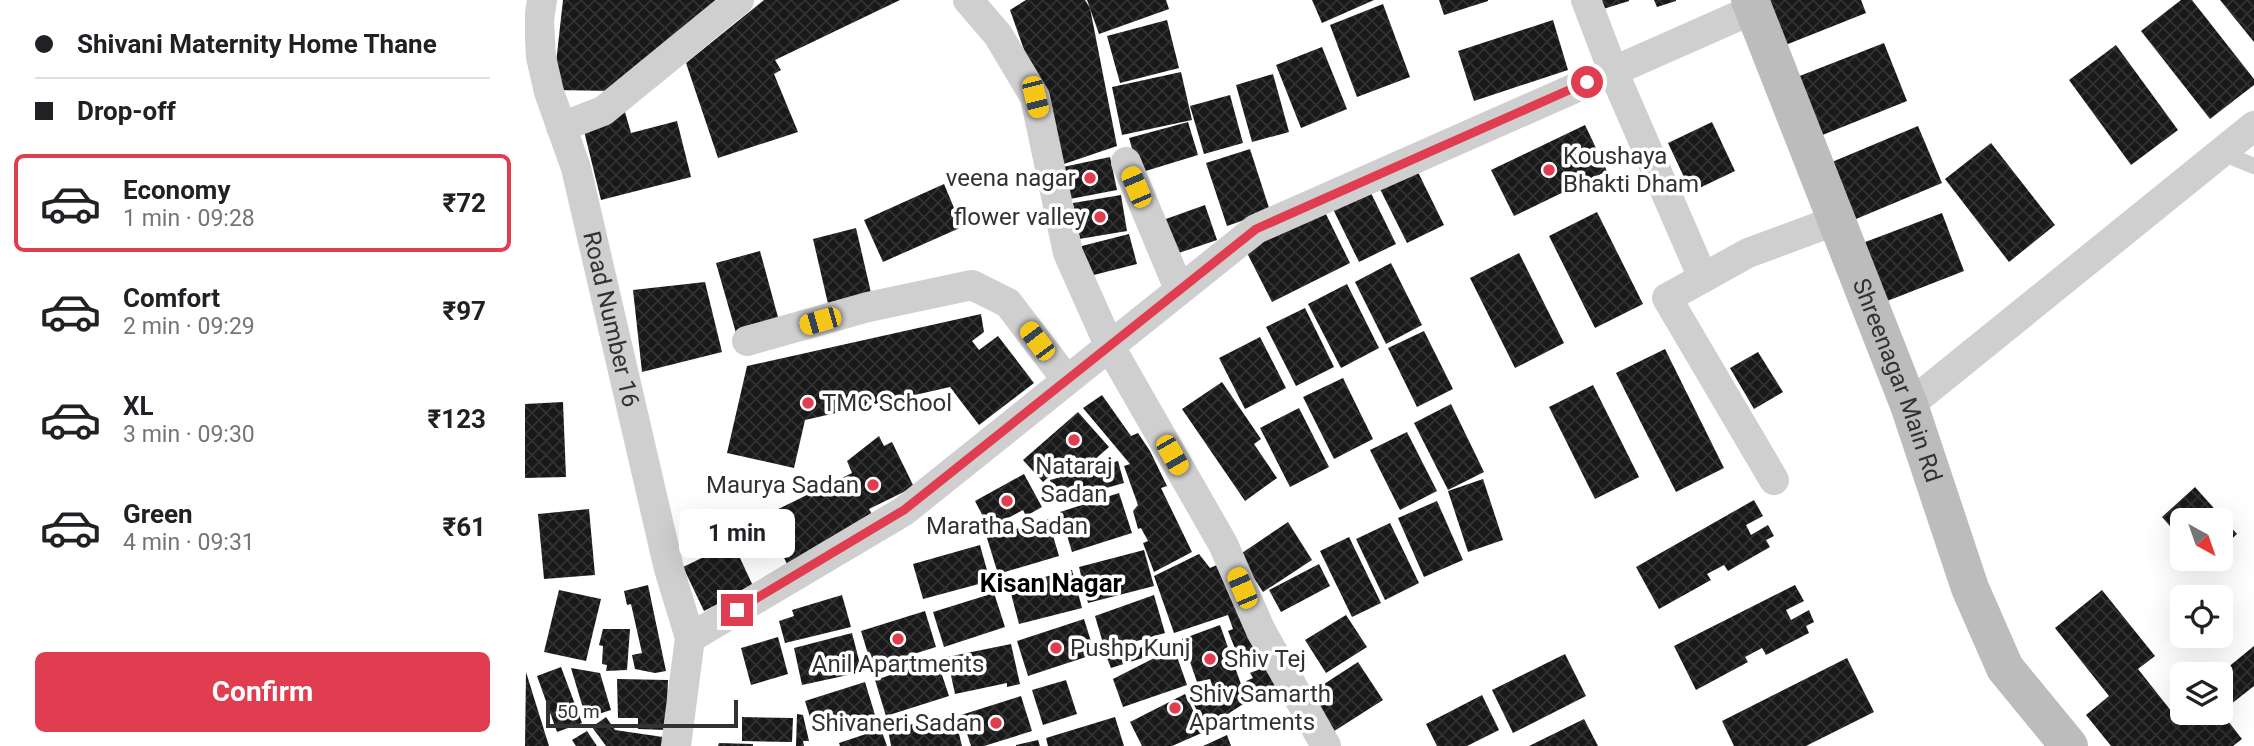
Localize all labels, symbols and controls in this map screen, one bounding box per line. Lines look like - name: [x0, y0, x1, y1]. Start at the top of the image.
- text: Shivani Maternity Home Thane: [77, 29, 437, 59]
- route start: [1571, 66, 1603, 98]
- car: [1020, 74, 1051, 120]
- text: Drop-off: [77, 96, 176, 126]
- place label: Koushaya Bhakti Dham: [1563, 142, 1699, 198]
- marker: Koushaya Bhakti Dham: [1541, 162, 1557, 178]
- place label: veena nagar: [946, 164, 1076, 192]
- car: [1119, 164, 1154, 210]
- marker: veena nagar: [1082, 170, 1098, 186]
- icon: car: [39, 172, 102, 235]
- text: Economy: [123, 175, 230, 205]
- text: ₹72: [442, 188, 486, 218]
- place label: flower valley: [954, 203, 1087, 231]
- text: 1 min · 09:28: [123, 205, 255, 232]
- marker: flower valley: [1092, 209, 1108, 225]
- street label: Road Number 16: [577, 228, 645, 410]
- street label: Shreenagar Main Rd: [1847, 274, 1948, 486]
- icon: car: [39, 280, 102, 343]
- text: Comfort: [123, 283, 220, 313]
- text: ₹97: [442, 296, 486, 326]
- car: [797, 305, 844, 337]
- text: 2 min · 09:29: [123, 313, 255, 340]
- car: [1016, 318, 1059, 364]
- icon: car: [39, 388, 102, 451]
- place label: TMC School: [822, 389, 952, 417]
- text: XL: [123, 391, 154, 421]
- marker: TMC School: [800, 395, 816, 411]
- text: ₹123: [428, 404, 486, 434]
- text: 3 min · 09:30: [123, 421, 255, 448]
- marker: Nataraj Sadan: [1066, 432, 1082, 448]
- car: [1153, 432, 1192, 478]
- place label: Nataraj Sadan: [1035, 452, 1113, 508]
- place label: Maurya Sadan: [706, 471, 859, 499]
- marker: Maurya Sadan: [865, 477, 881, 493]
- marker: Maratha Sadan: [999, 493, 1015, 509]
- icon: car: [39, 496, 102, 559]
- text: Green: [123, 499, 193, 529]
- callout: 1 min: [679, 508, 795, 558]
- north arrow: [2170, 508, 2233, 570]
- map controls: [2170, 508, 2233, 725]
- text: ₹61: [442, 512, 486, 542]
- place label: Maratha Sadan: [926, 512, 1088, 540]
- text: 1 min: [708, 520, 766, 547]
- text: 4 min · 09:31: [123, 529, 255, 556]
- car: [1225, 565, 1260, 611]
- district label: Kisan Nagar: [980, 568, 1123, 598]
- button: locate: [2170, 585, 2233, 648]
- route end: [721, 594, 753, 626]
- marker: Anil Apartments: [890, 631, 906, 647]
- place label: Pushp Kunj: [1070, 634, 1190, 662]
- marker: Pushp Kunj: [1048, 640, 1064, 656]
- place label: Shiv Tej: [1224, 645, 1306, 673]
- place label: Anil Apartments: [812, 650, 984, 678]
- marker: Shiv Tej: [1202, 651, 1218, 667]
- button: Confirm: [35, 652, 490, 732]
- button: layers: [2170, 662, 2233, 725]
- place label: Shiv Samarth Apartments: [1189, 680, 1331, 736]
- scale bar: [546, 697, 739, 729]
- text: 50 m: [557, 700, 600, 723]
- marker: Shiv Samarth Apartments: [1167, 700, 1183, 716]
- place label: Shivaneri Sadan: [811, 709, 982, 737]
- marker: Shivaneri Sadan: [988, 715, 1004, 731]

